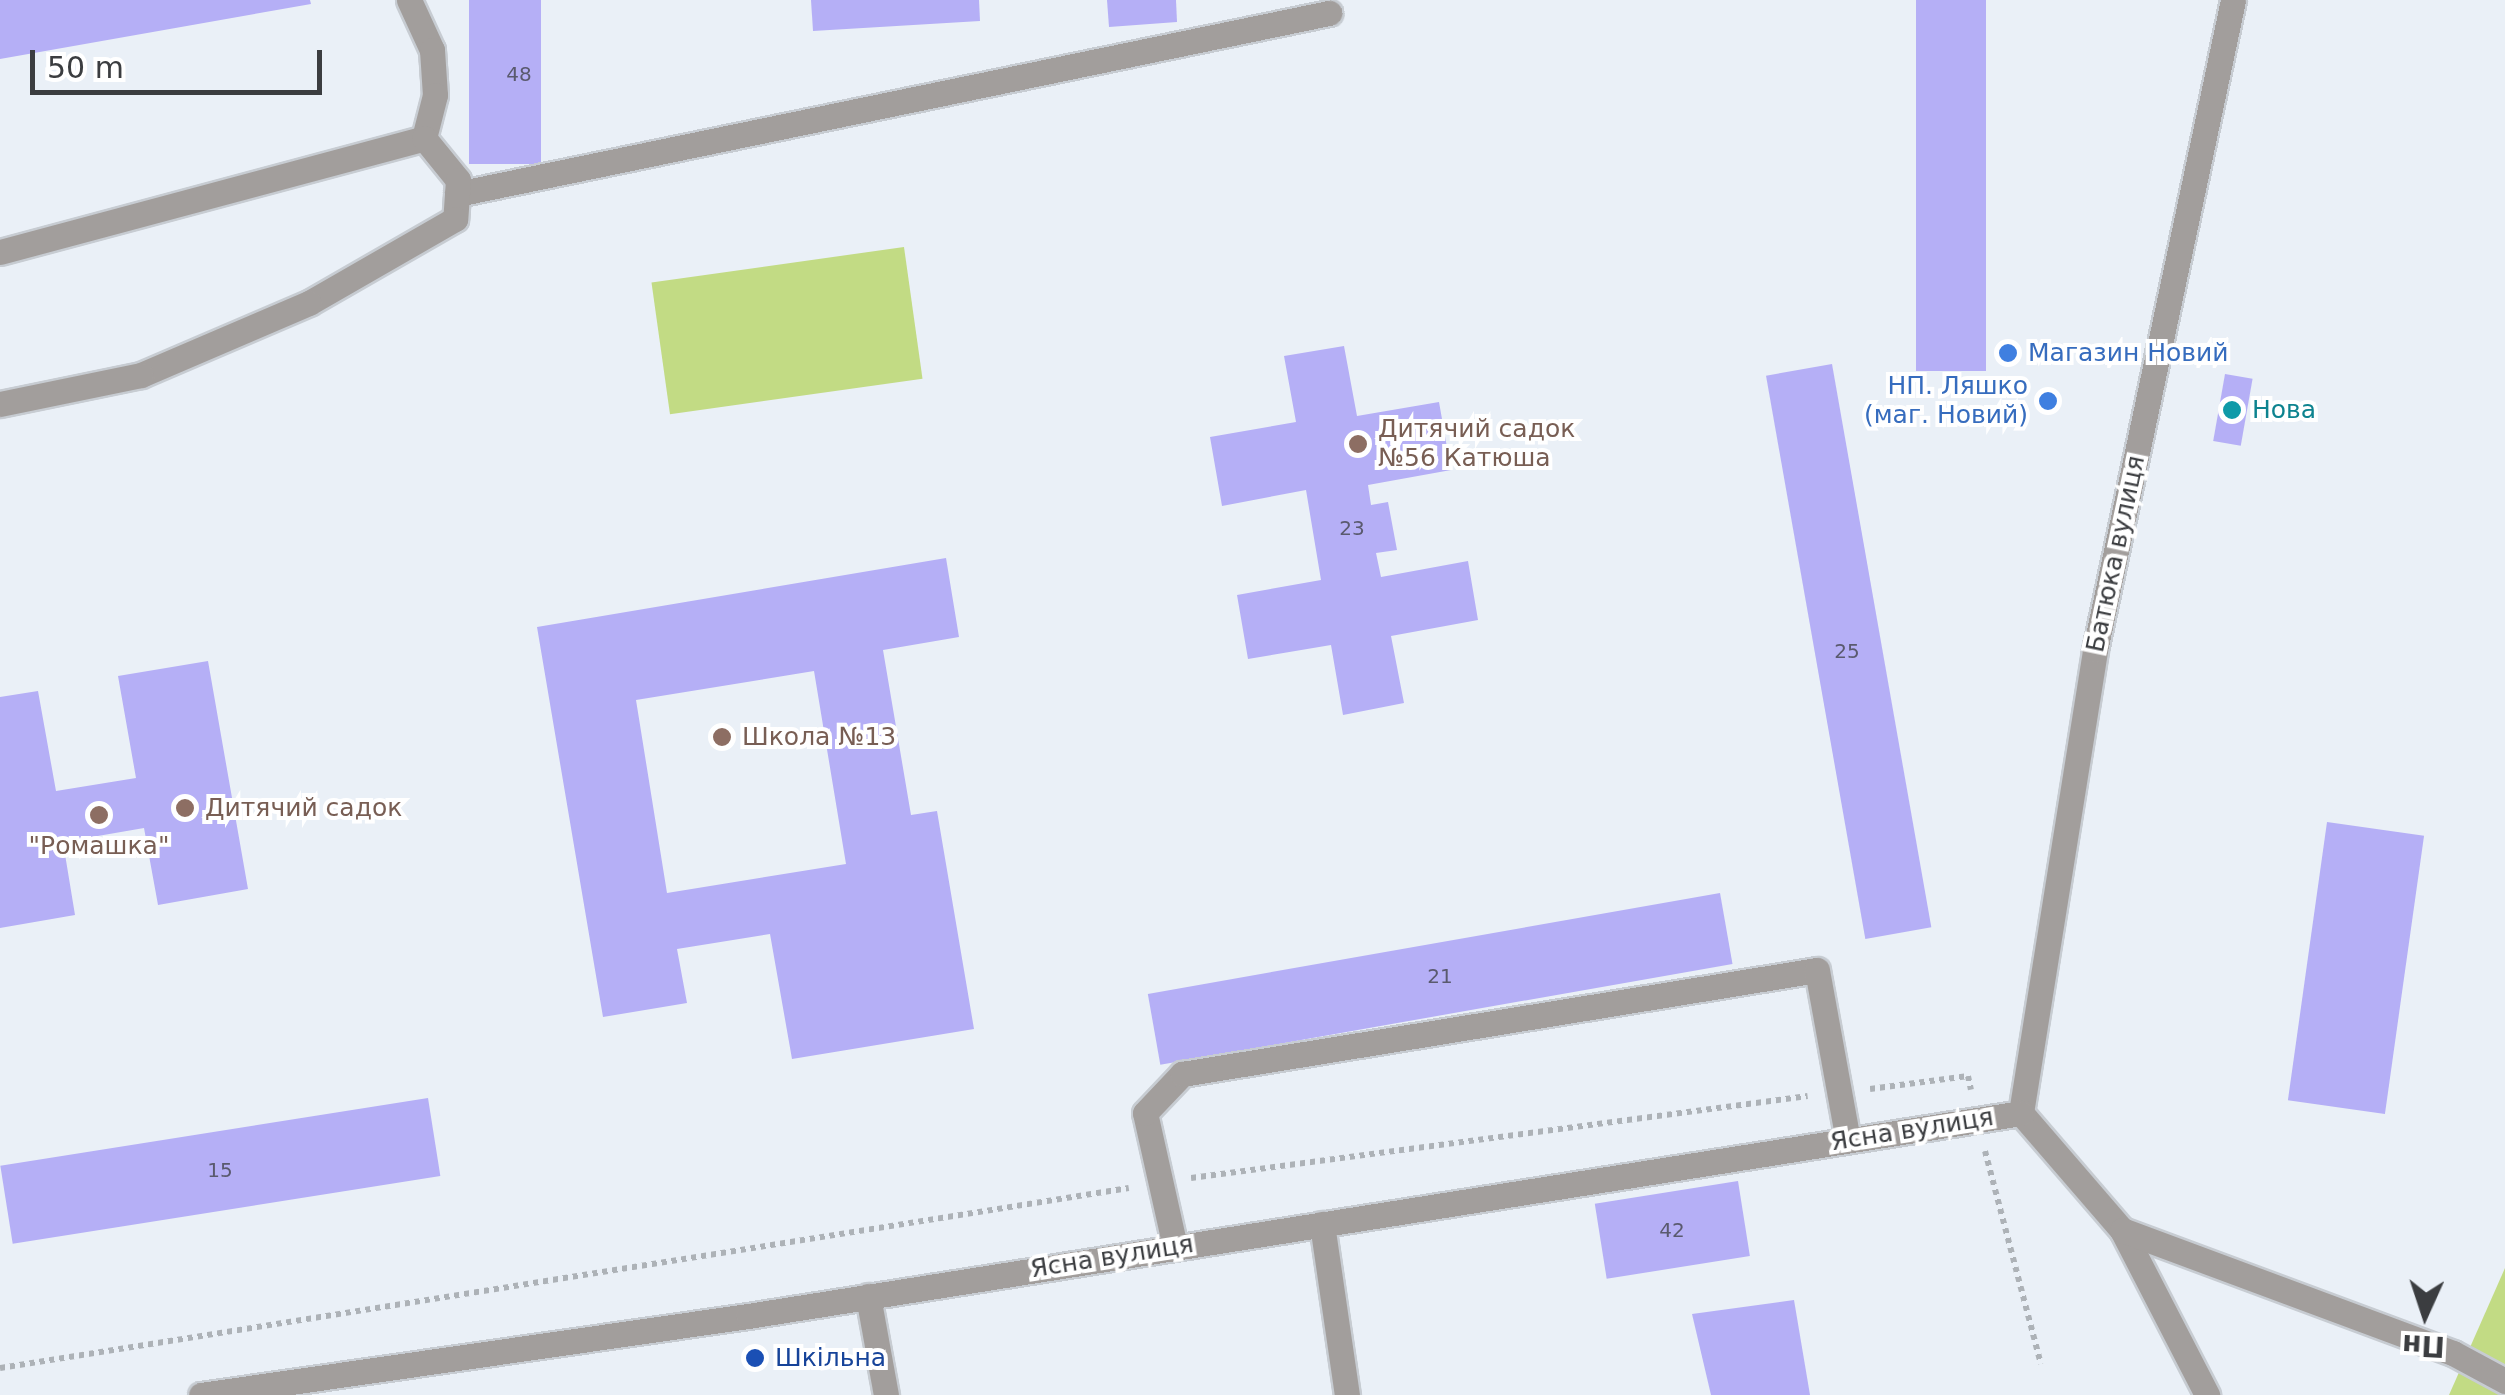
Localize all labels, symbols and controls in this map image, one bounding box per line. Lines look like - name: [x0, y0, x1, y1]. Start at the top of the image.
- scale bar: [35, 30, 328, 92]
- text: 50 m: [47, 50, 124, 85]
- house number: 48: [506, 62, 532, 86]
- place label: Магазин Новий: [2028, 338, 2229, 368]
- marker: Магазин Новий: [1997, 342, 2019, 364]
- place label: НП. Ляшко (маг. Новий): [1864, 372, 2028, 431]
- marker: НП. Ляшко (маг. Новий): [2037, 390, 2059, 412]
- place label: Нова: [2252, 395, 2316, 425]
- marker: Нова: [2221, 399, 2243, 421]
- place label: Дитячий садок №56 Катюша: [1378, 415, 1575, 474]
- marker: Дитячий садок №56 Катюша: [1347, 433, 1369, 455]
- street label: Батюка вулиця: [2081, 453, 2151, 655]
- house number: 23: [1339, 516, 1365, 540]
- house number: 25: [1834, 639, 1860, 663]
- place label: Школа №13: [742, 722, 896, 752]
- marker: Школа №13: [711, 726, 733, 748]
- place label: Дитячий садок: [205, 793, 402, 823]
- marker: Дитячий садок: [174, 797, 196, 819]
- marker: "Ромашка": [88, 804, 110, 826]
- place label: "Ромашка": [29, 831, 169, 861]
- house number: 21: [1427, 964, 1453, 988]
- street label: Ясна вулиця: [1828, 1102, 1996, 1158]
- house number: 15: [207, 1158, 233, 1182]
- house number: 42: [1659, 1218, 1685, 1242]
- street label: Ясна вулиця: [1028, 1229, 1196, 1285]
- north arrow: [2375, 1265, 2475, 1365]
- text: Пн: [2401, 1328, 2446, 1363]
- place label: Шкільна: [775, 1343, 886, 1373]
- marker: Шкільна: [744, 1347, 766, 1369]

